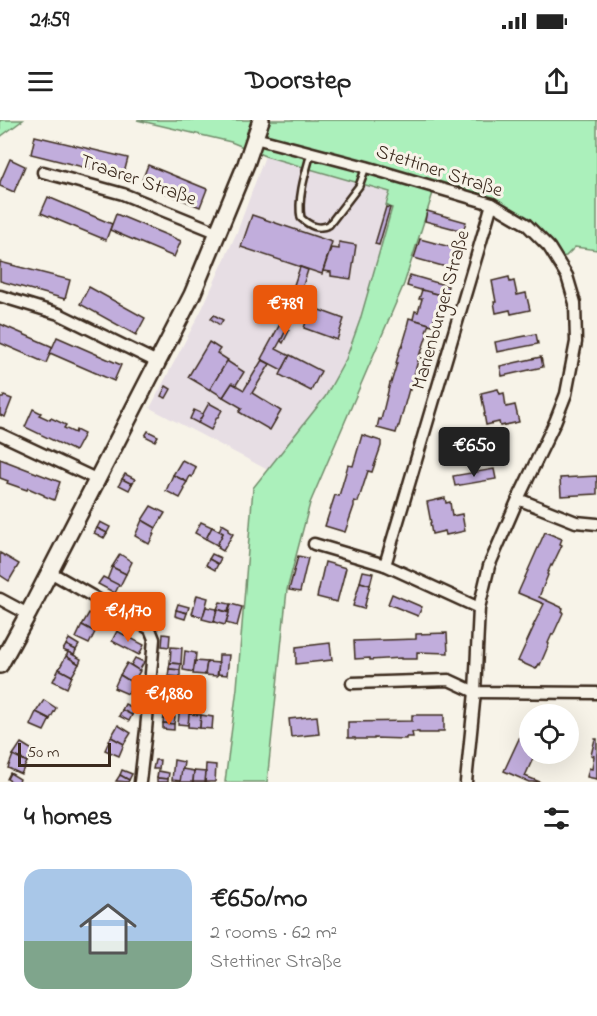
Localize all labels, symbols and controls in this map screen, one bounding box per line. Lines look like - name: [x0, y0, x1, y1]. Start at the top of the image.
- text: 21:59: [30, 5, 69, 37]
- text: Doorstep: [246, 62, 351, 101]
- icon: menu: [24, 65, 57, 98]
- icon: share: [540, 65, 573, 98]
- street label: Stettiner Straße: [372, 138, 506, 206]
- street label: Traarer Straße: [76, 147, 200, 215]
- street label: Marienburger Straße: [405, 227, 480, 394]
- pin: €789: [249, 285, 321, 336]
- text: €789: [267, 290, 303, 319]
- pin: €650: [438, 427, 510, 478]
- text: €650: [453, 432, 495, 461]
- pin: €1,170: [79, 592, 177, 643]
- text: €1,170: [105, 597, 151, 626]
- pin: €1,880: [120, 675, 218, 726]
- text: €1,880: [145, 680, 193, 709]
- map controls: [519, 704, 579, 764]
- button: locate: [519, 704, 579, 764]
- scale bar: [18, 740, 111, 768]
- text: 50 m: [27, 741, 59, 765]
- text: 4 homes: [24, 799, 112, 837]
- icon: filters: [540, 802, 573, 835]
- text: €650/mo: [210, 881, 307, 919]
- icon: home: [72, 893, 144, 965]
- text: 2 rooms · 62 m²: [210, 919, 337, 948]
- text: Stettiner Straße: [210, 948, 342, 977]

